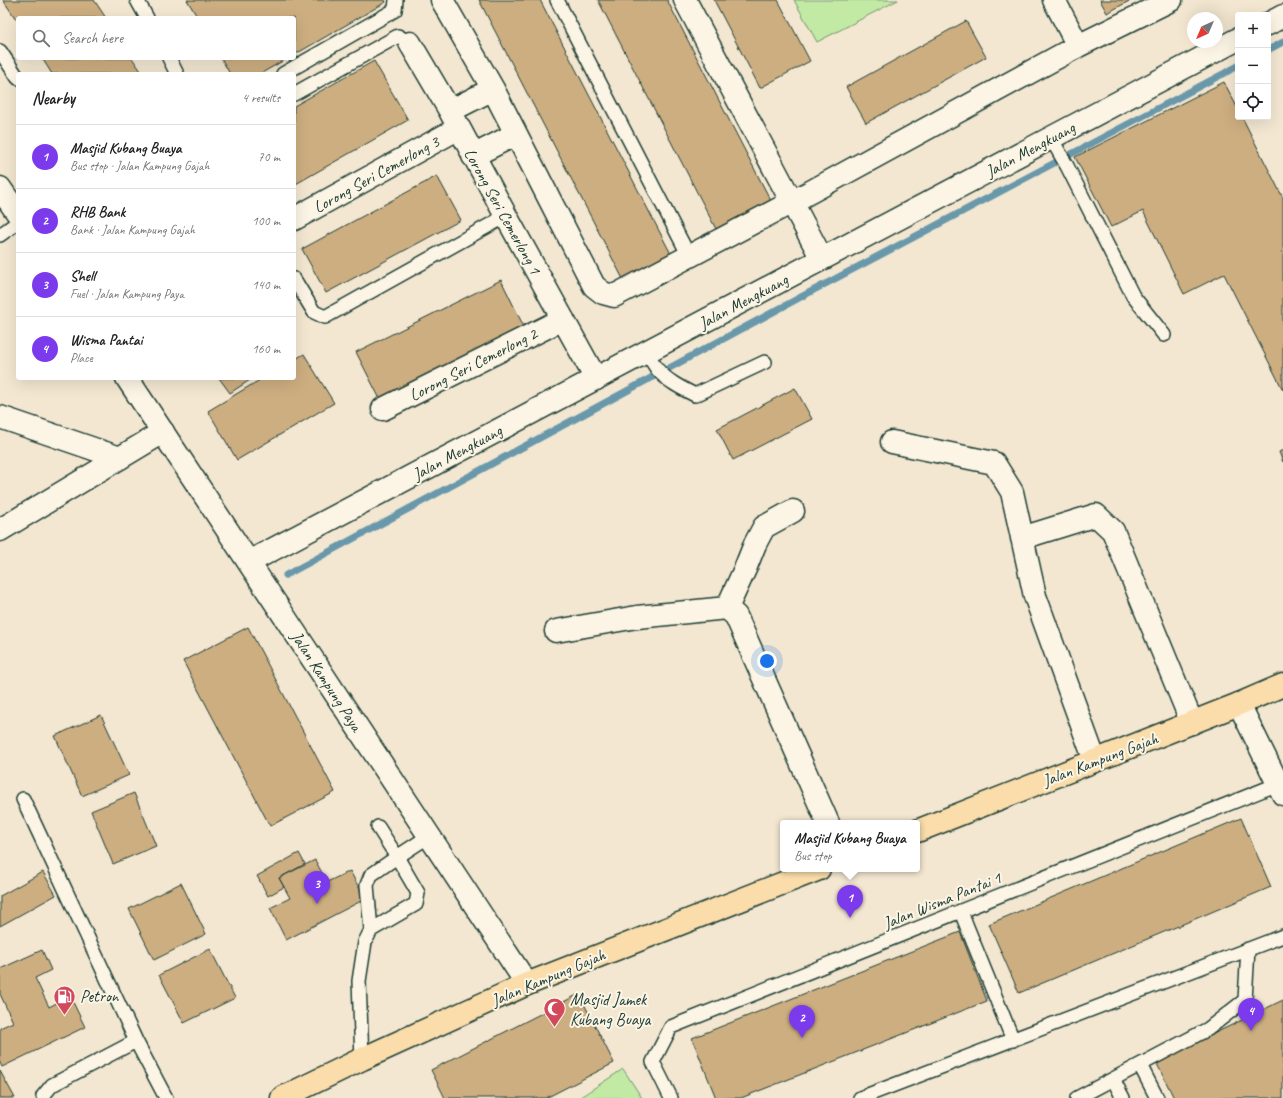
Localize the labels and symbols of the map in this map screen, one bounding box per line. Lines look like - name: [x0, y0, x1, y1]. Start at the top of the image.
- north arrow: [1187, 12, 1223, 48]
- street label: Jalan Mengkuang: [981, 117, 1079, 182]
- street label: Lorong Seri Cemerlong 3: [310, 131, 444, 218]
- street label: Lorong Seri Cemerlong 1: [459, 145, 546, 279]
- street label: Jalan Mengkuang: [694, 269, 792, 334]
- street label: Lorong Seri Cemerlong 2: [406, 323, 542, 406]
- street label: Jalan Mengkuang: [408, 420, 506, 485]
- street label: Jalan Kampung Paya: [286, 626, 368, 737]
- your location: [757, 651, 777, 671]
- street label: Jalan Kampung Gajah: [1039, 727, 1162, 791]
- street label: Jalan Wisma Pantai 1: [879, 867, 1006, 934]
- pin: 3: [304, 871, 330, 904]
- pin: 1: [837, 885, 863, 918]
- street label: Jalan Kampung Gajah: [487, 943, 610, 1011]
- fuel station icon: Petron: [51, 983, 77, 1016]
- place label: Petron: [80, 986, 120, 1007]
- place label: Masjid Jamek Kubang Buaya: [570, 989, 652, 1030]
- mosque icon: Masjid Jamek Kubang Buaya: [541, 996, 567, 1029]
- pin: 4: [1238, 998, 1264, 1031]
- pin: 2: [789, 1005, 815, 1038]

